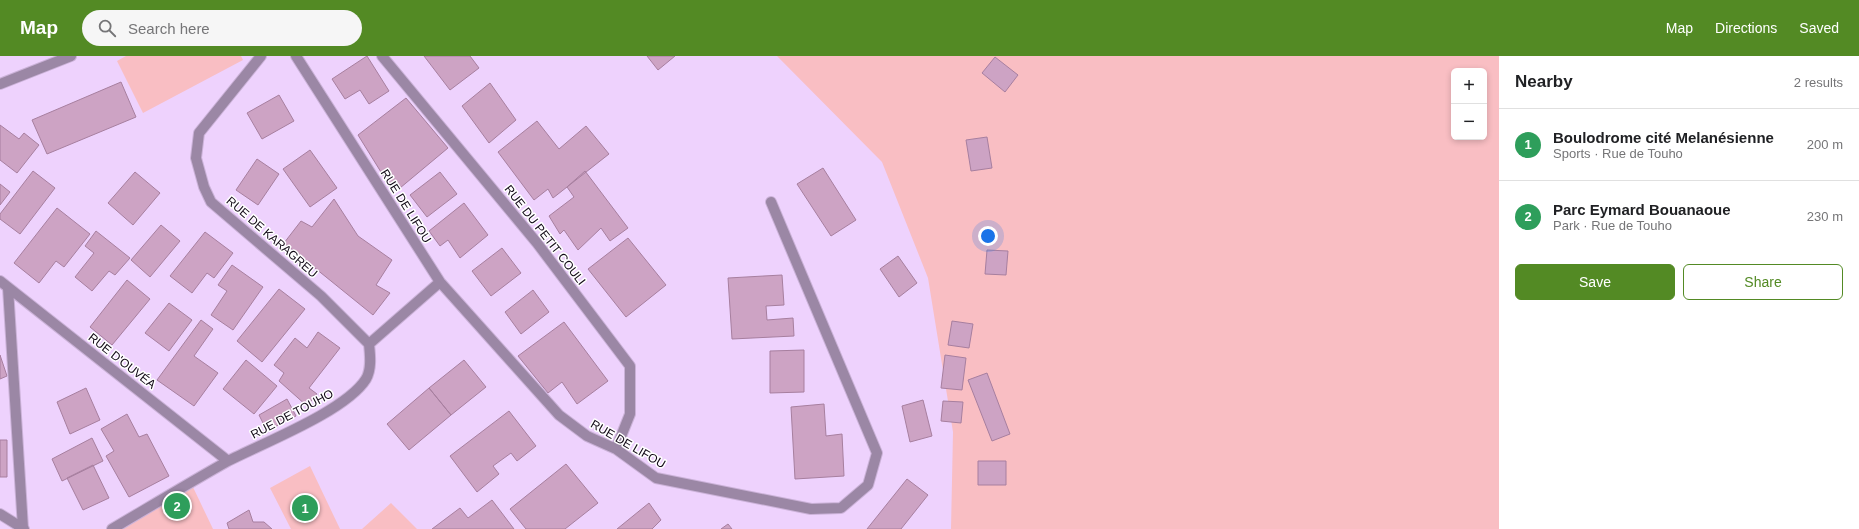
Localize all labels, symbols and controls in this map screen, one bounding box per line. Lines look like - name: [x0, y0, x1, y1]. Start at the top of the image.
- search box: [82, 10, 362, 46]
- text: Map: [20, 17, 58, 38]
- icon: search: [96, 17, 118, 39]
- text: Search here: [128, 20, 210, 37]
- text: Map: [1666, 20, 1693, 36]
- text: Directions: [1715, 20, 1777, 36]
- text: Saved: [1799, 20, 1839, 36]
- map controls: [1451, 68, 1487, 140]
- button: +: [1451, 68, 1487, 104]
- text: Nearby: [1515, 72, 1573, 91]
- text: 2 results: [1794, 75, 1843, 90]
- button: −: [1451, 104, 1487, 140]
- text: Boulodrome cité Melanésienne: [1553, 129, 1774, 146]
- text: 1: [1524, 137, 1532, 152]
- text: 200 m: [1807, 137, 1843, 152]
- text: Sports · Rue de Touho: [1553, 146, 1683, 161]
- street label: RUE DE LIFOU: [378, 167, 434, 245]
- street label: RUE DU PETIT COULI: [502, 182, 588, 288]
- street label: RUE DE KARAGREU: [224, 194, 320, 280]
- text: Parc Eymard Bouanaoue: [1553, 201, 1731, 218]
- text: 2: [1524, 209, 1532, 224]
- text: 230 m: [1807, 209, 1843, 224]
- text: Park · Rue de Touho: [1553, 218, 1672, 233]
- your location: [978, 226, 998, 246]
- button: Save: [1515, 264, 1675, 300]
- button: Share: [1683, 264, 1843, 300]
- street label: RUE D'OUVÉA: [86, 330, 159, 392]
- street label: RUE DE TOUHO: [248, 386, 336, 442]
- street label: RUE DE LIFOU: [588, 417, 668, 471]
- pin: 2: [164, 491, 190, 521]
- pin: 1: [292, 493, 318, 523]

